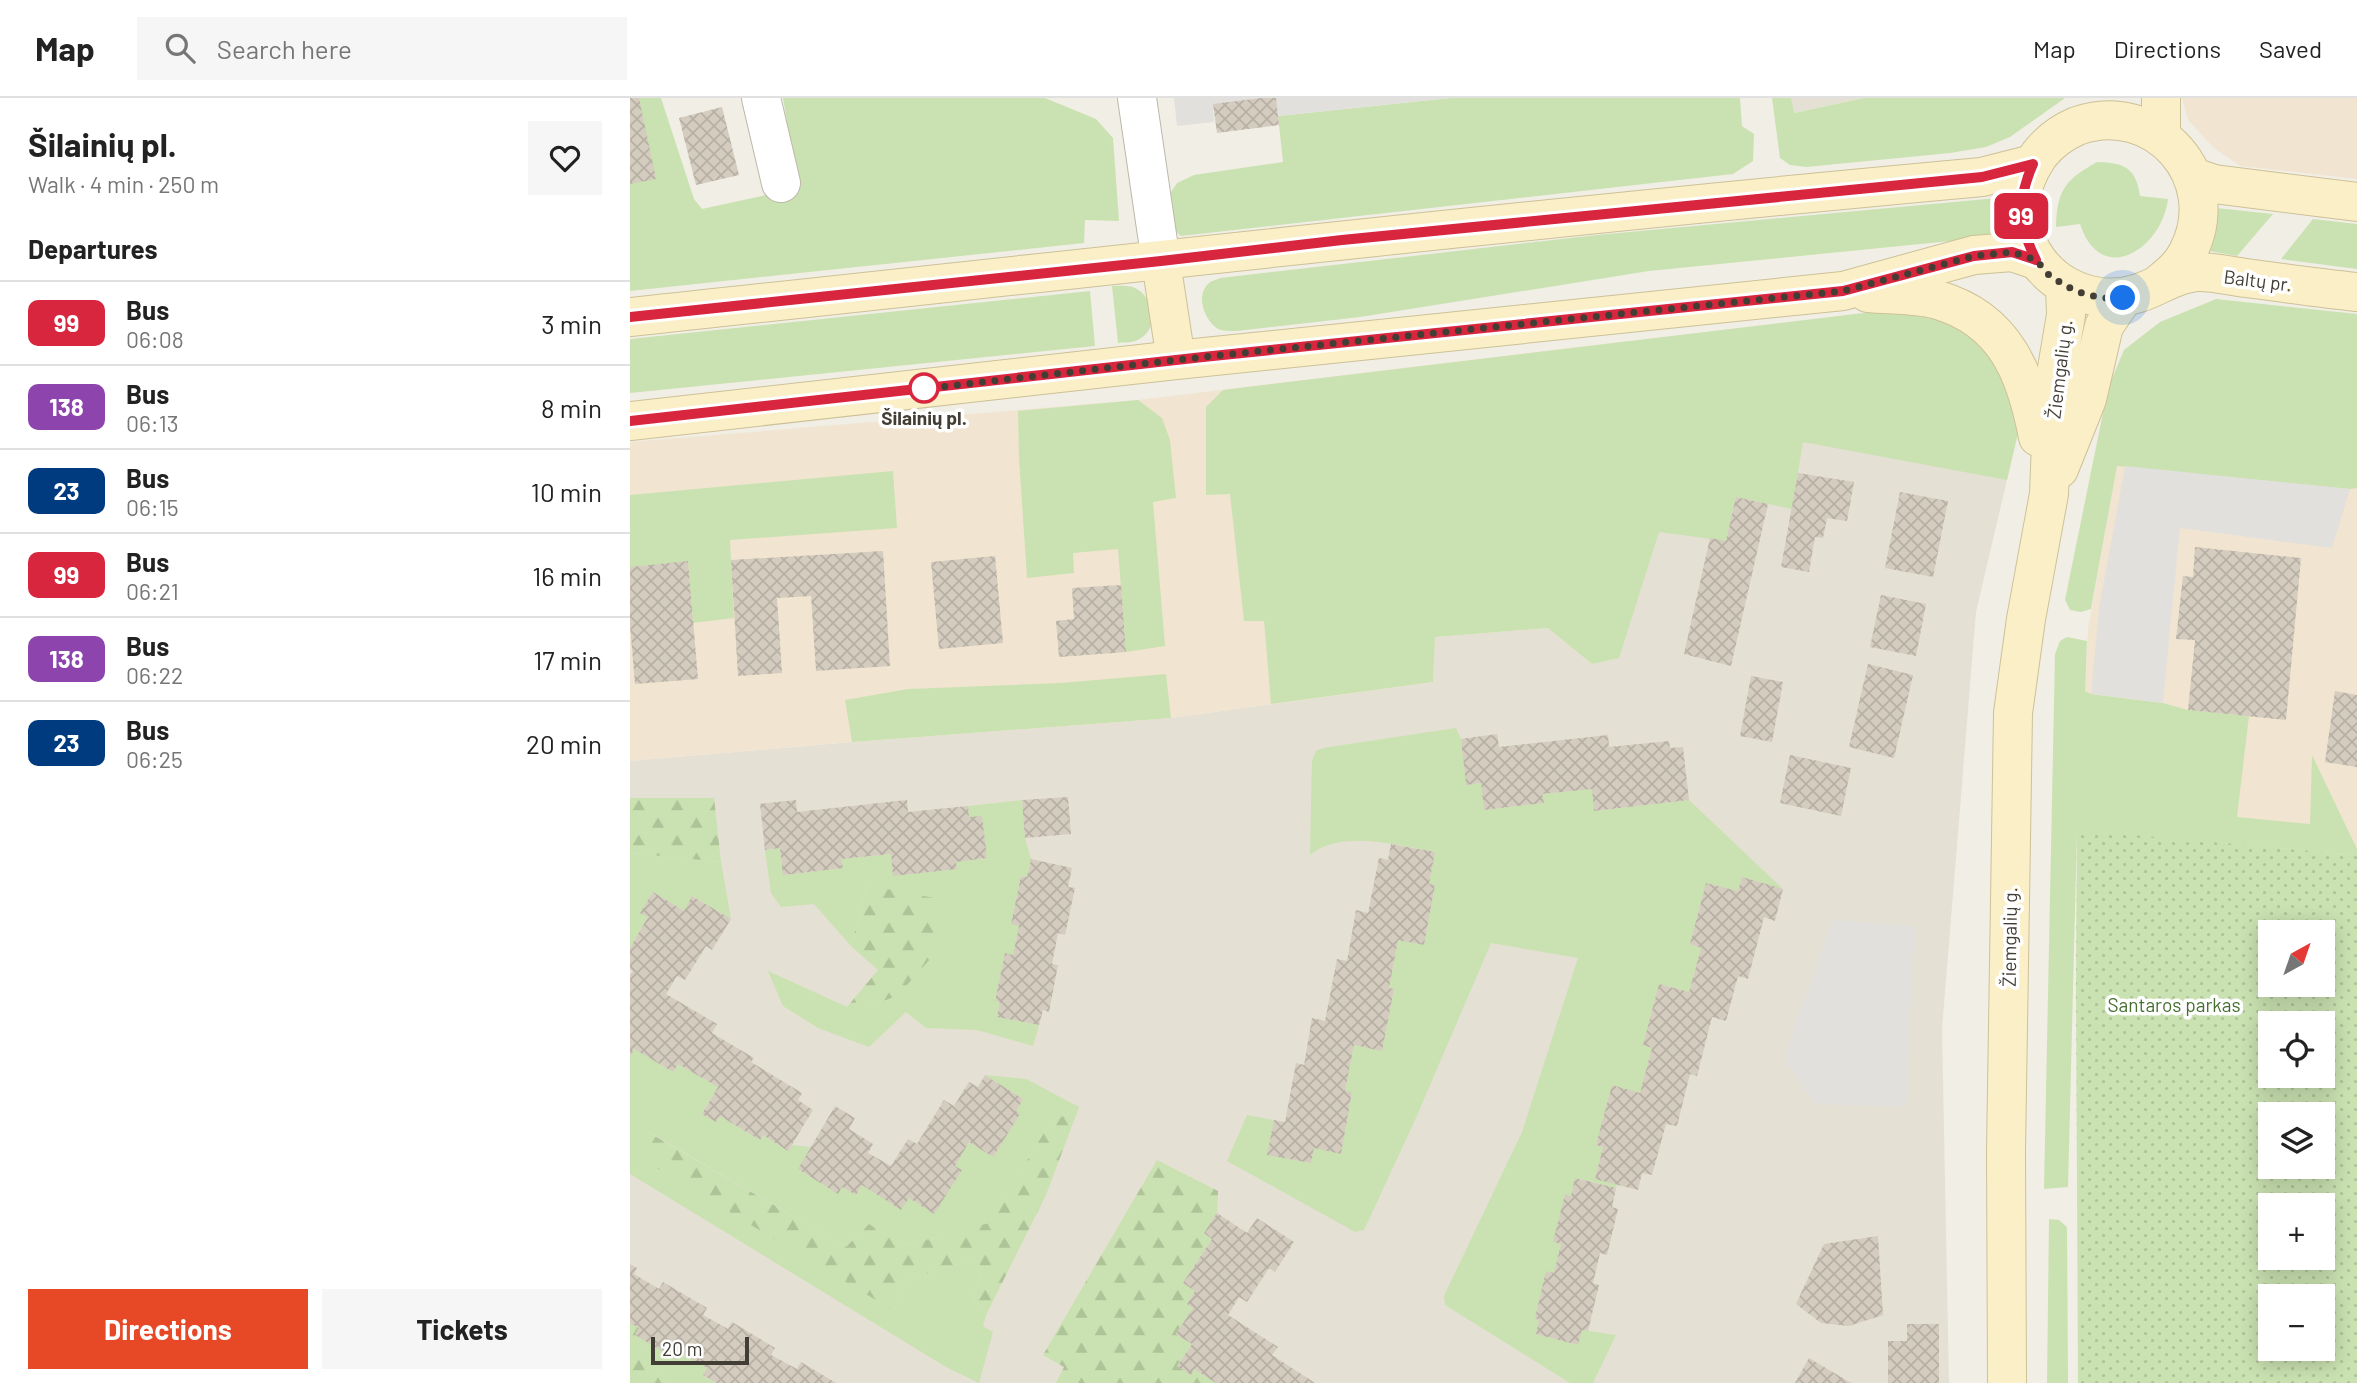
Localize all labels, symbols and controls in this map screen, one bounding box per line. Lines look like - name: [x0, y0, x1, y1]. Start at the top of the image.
- search box: [137, 17, 627, 80]
- text: Map: [35, 28, 95, 68]
- icon: search: [161, 29, 199, 67]
- text: Search here: [217, 33, 352, 64]
- text: Map: [2033, 34, 2076, 63]
- text: Directions: [2114, 34, 2221, 63]
- text: Saved: [2259, 34, 2322, 63]
- button: heart: [528, 121, 602, 195]
- text: Šilainių pl.: [28, 124, 177, 164]
- text: Walk · 4 min · 250 m: [28, 170, 219, 198]
- line badge: 99: [1990, 193, 2052, 239]
- text: 99: [2008, 201, 2034, 230]
- text: Departures: [28, 233, 158, 264]
- street label: Baltų pr.: [2222, 264, 2294, 296]
- your location: [2105, 280, 2140, 315]
- text: Bus: [126, 294, 169, 325]
- text: 99: [54, 308, 79, 337]
- text: 3 min: [541, 308, 602, 339]
- street label: Žiemgalių g.: [2042, 318, 2076, 420]
- text: 06:08: [126, 325, 184, 353]
- marker: Šilainių pl.: [909, 373, 939, 403]
- text: Bus: [126, 378, 169, 409]
- text: 138: [49, 392, 84, 421]
- text: 8 min: [541, 392, 602, 423]
- place label: Šilainių pl.: [881, 406, 967, 429]
- text: 06:13: [126, 409, 179, 437]
- text: Bus: [126, 462, 169, 493]
- text: 23: [53, 476, 80, 505]
- text: 10 min: [531, 476, 602, 507]
- text: 06:15: [126, 493, 179, 521]
- text: Bus: [126, 546, 169, 577]
- text: 99: [54, 560, 79, 589]
- text: 16 min: [532, 560, 602, 591]
- text: 06:21: [126, 577, 179, 605]
- text: Bus: [126, 630, 169, 661]
- text: 138: [49, 644, 84, 673]
- text: 17 min: [533, 644, 602, 675]
- text: 06:22: [126, 661, 183, 689]
- text: Bus: [126, 714, 169, 745]
- text: 23: [53, 728, 80, 757]
- text: 20 min: [526, 728, 602, 759]
- text: 06:25: [126, 745, 183, 773]
- street label: Žiemgalių g.: [1997, 887, 2021, 987]
- north arrow: [2258, 920, 2334, 998]
- map controls: [2258, 920, 2335, 1361]
- park label: Santaros parkas: [2107, 993, 2241, 1016]
- button: locate: [2258, 1011, 2335, 1088]
- button: layers: [2258, 1102, 2335, 1179]
- button: +: [2258, 1193, 2335, 1270]
- button: −: [2258, 1284, 2335, 1361]
- button: Directions: [28, 1289, 308, 1369]
- button: Tickets: [322, 1289, 602, 1369]
- scale bar: [651, 1334, 749, 1366]
- text: 20 m: [662, 1337, 702, 1360]

